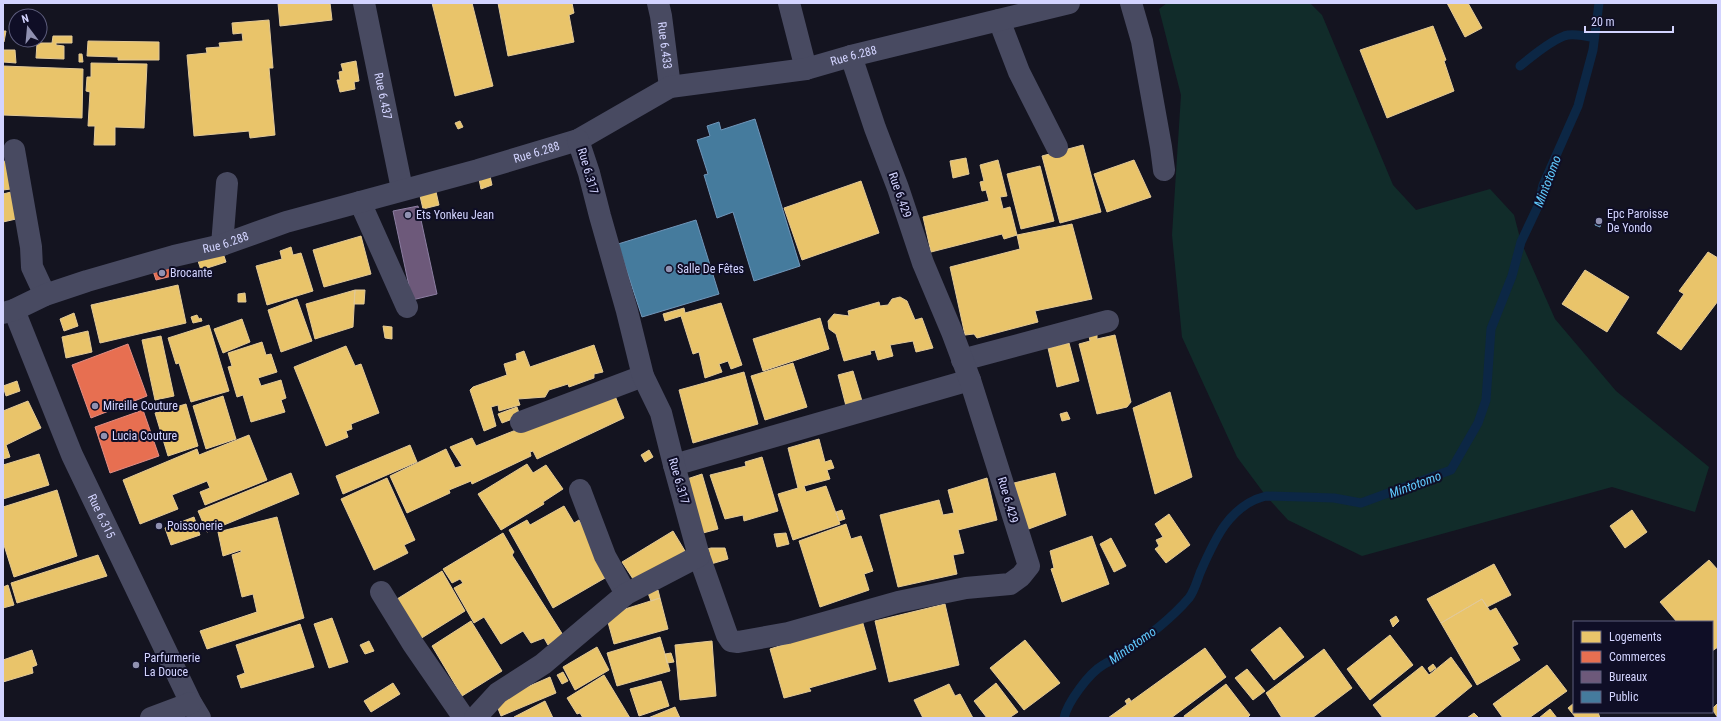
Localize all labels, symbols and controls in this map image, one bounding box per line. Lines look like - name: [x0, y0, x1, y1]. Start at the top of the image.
- north arrow: [8, 8, 48, 48]
- scale bar: [1585, 8, 1673, 34]
- text: N: [20, 12, 31, 26]
- text: 20 m: [1591, 15, 1615, 29]
- street label: Rue 6.433: [655, 21, 675, 70]
- street label: Rue 6.288: [829, 43, 878, 69]
- street label: Rue 6.437: [371, 71, 395, 121]
- street label: Rue 6.288: [512, 139, 561, 166]
- street label: Rue 6.317: [575, 146, 601, 196]
- water label: Mintotomo: [1531, 153, 1564, 209]
- street label: Rue 6.429: [886, 170, 914, 220]
- place label: Epc Paroisse De Yondo: [1607, 207, 1669, 235]
- place label: Ets Yonkeu Jean: [416, 208, 494, 222]
- marker: Ets Yonkeu Jean: [403, 210, 413, 220]
- marker: Epc Paroisse De Yondo: [1594, 216, 1604, 226]
- street label: Rue 6.288: [201, 229, 251, 256]
- place label: Salle De Fêtes: [677, 262, 744, 276]
- marker: Salle De Fêtes: [664, 264, 674, 274]
- place label: Brocante: [170, 266, 213, 280]
- marker: Brocante: [157, 268, 167, 278]
- place label: Mireille Couture: [103, 399, 178, 413]
- marker: Mireille Couture: [90, 401, 100, 411]
- place label: Lucia Couture: [112, 429, 178, 443]
- marker: Lucia Couture: [99, 431, 109, 441]
- street label: Rue 6.317: [666, 456, 692, 506]
- water label: Mintotomo: [1387, 468, 1443, 501]
- street label: Rue 6.429: [995, 475, 1021, 525]
- street label: Rue 6.315: [85, 492, 118, 541]
- place label: Poissonerie: [167, 519, 223, 533]
- marker: Poissonerie: [154, 521, 164, 531]
- legend: [1573, 621, 1713, 713]
- water label: Mintotomo: [1106, 624, 1159, 667]
- text: Logements: [1609, 630, 1662, 644]
- text: Commerces: [1609, 650, 1666, 664]
- place label: Parfurmerie La Douce: [144, 651, 200, 679]
- marker: Parfurmerie La Douce: [131, 660, 141, 670]
- text: Bureaux: [1609, 670, 1647, 684]
- text: Public: [1609, 690, 1639, 704]

